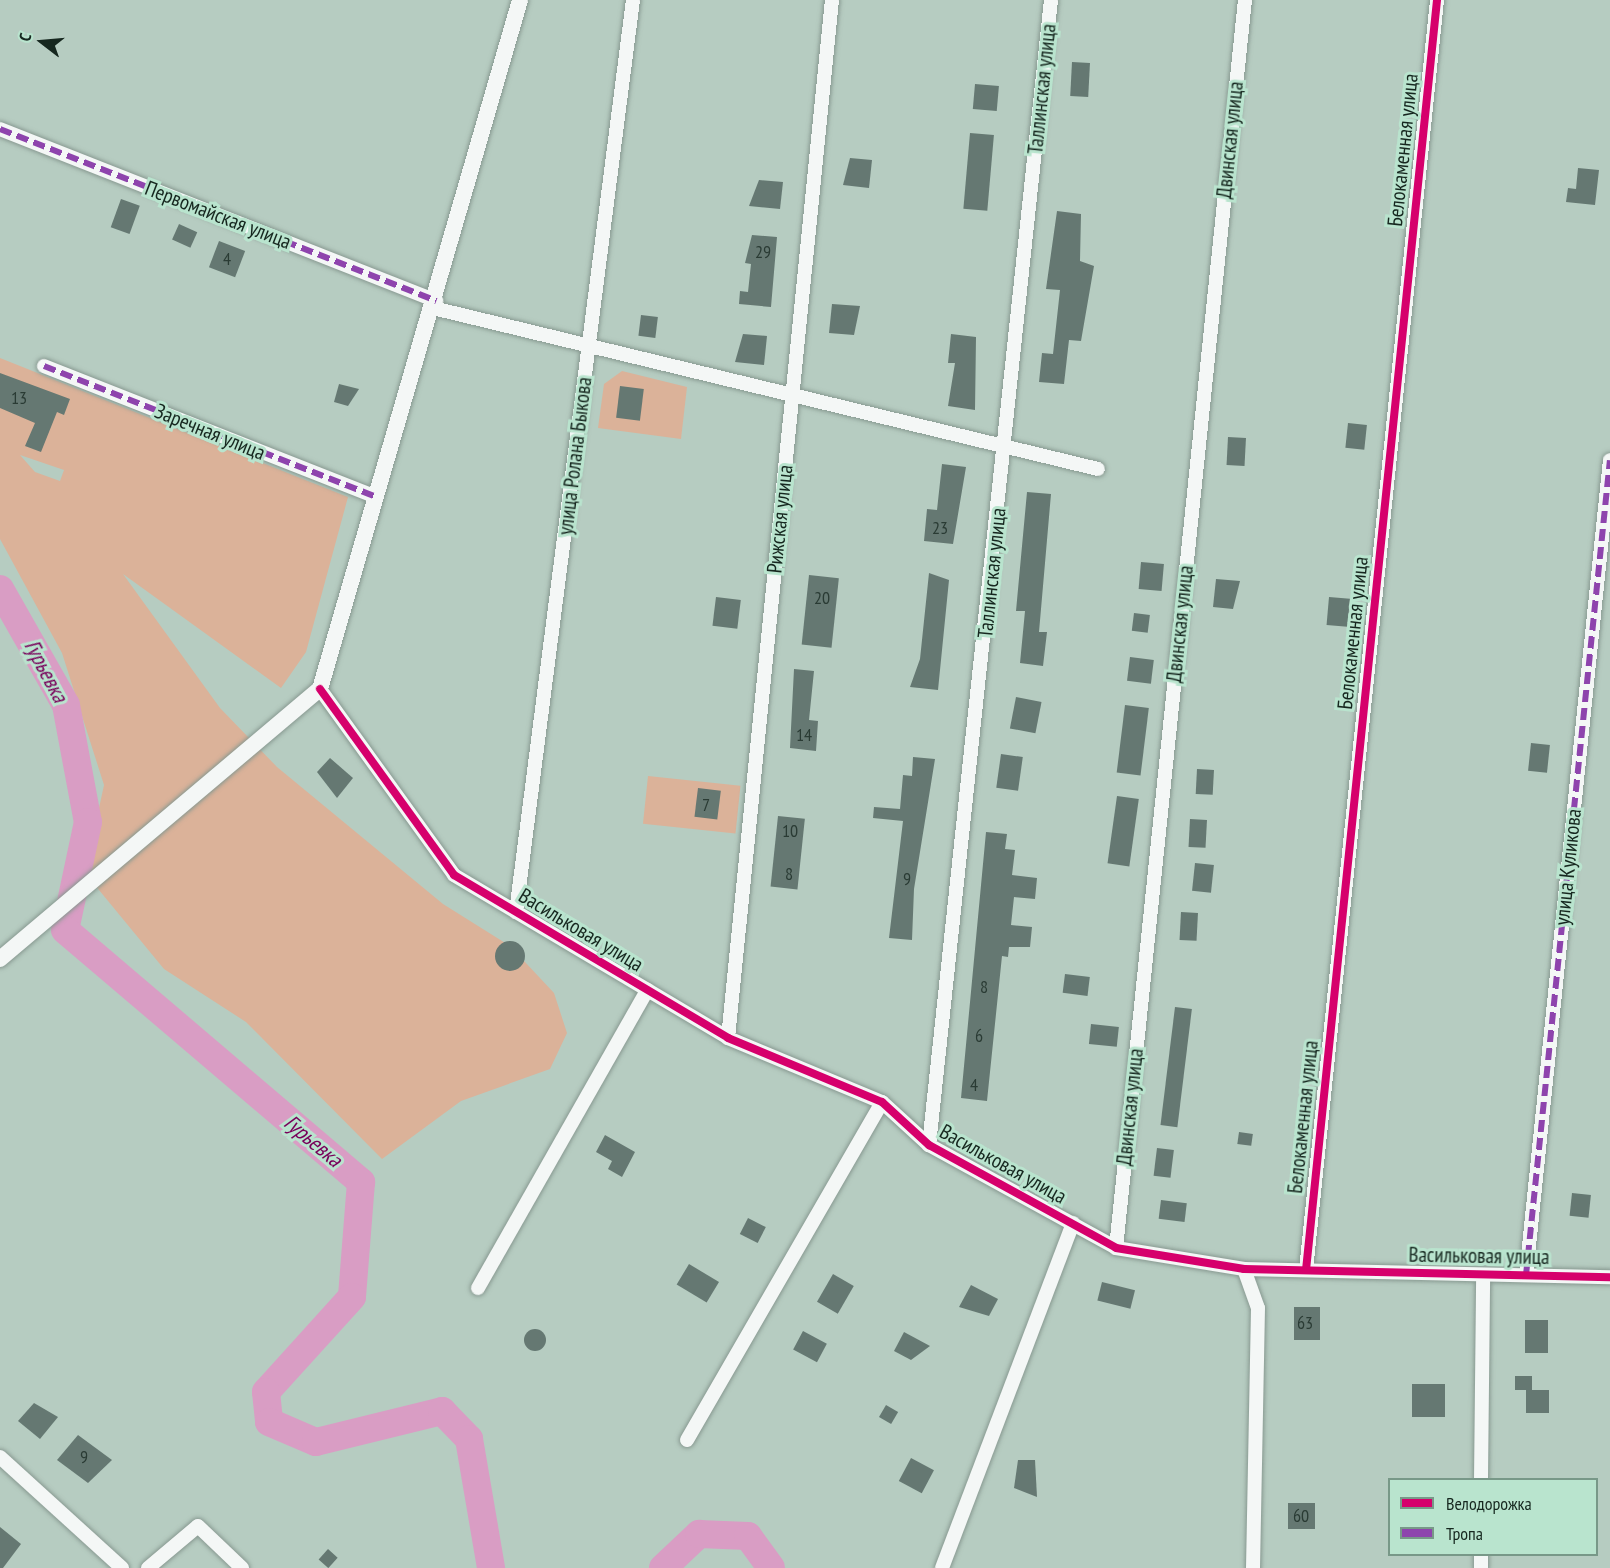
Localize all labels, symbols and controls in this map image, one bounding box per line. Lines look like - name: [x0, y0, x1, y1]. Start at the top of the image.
- north arrow: [12, 12, 72, 72]
- street label: Таллинская улица: [1023, 23, 1061, 155]
- text: С: [14, 31, 35, 43]
- street label: Белокаменная улица: [1382, 72, 1424, 228]
- street label: Двинская улица: [1211, 80, 1249, 200]
- street label: Первомайская улица: [141, 176, 295, 254]
- house number: 29: [755, 241, 771, 263]
- house number: 4: [223, 248, 231, 270]
- street label: улица Ролана Быкова: [553, 376, 597, 536]
- house number: 13: [11, 387, 27, 409]
- street label: Заречная улица: [151, 398, 269, 466]
- street label: Рижская улица: [762, 464, 798, 574]
- street label: Таллинская улица: [973, 507, 1011, 639]
- house number: 23: [932, 517, 948, 539]
- street label: Белокаменная улица: [1332, 555, 1374, 711]
- street label: Двинская улица: [1161, 564, 1199, 684]
- house number: 20: [814, 587, 830, 609]
- water label: Гурьевка: [19, 635, 73, 707]
- house number: 14: [796, 724, 812, 746]
- house number: 7: [702, 794, 710, 816]
- street label: улица Куликова: [1549, 807, 1587, 927]
- house number: 10: [782, 820, 798, 842]
- house number: 8: [785, 863, 793, 885]
- house number: 9: [903, 868, 911, 890]
- street label: Васильковая улица: [514, 883, 648, 977]
- house number: 8: [980, 976, 988, 998]
- house number: 6: [975, 1025, 983, 1047]
- street label: Белокаменная улица: [1282, 1039, 1324, 1195]
- street label: Двинская улица: [1111, 1047, 1149, 1167]
- house number: 4: [970, 1074, 978, 1096]
- water label: Гурьевка: [279, 1109, 347, 1173]
- street label: Васильковая улица: [935, 1119, 1071, 1209]
- street label: Васильковая улица: [1408, 1242, 1550, 1270]
- house number: 63: [1297, 1312, 1313, 1334]
- house number: 9: [80, 1446, 88, 1468]
- legend: [1388, 1478, 1598, 1556]
- text: Велодорожка: [1446, 1492, 1532, 1515]
- house number: 60: [1293, 1505, 1309, 1527]
- text: Тропа: [1446, 1522, 1483, 1545]

